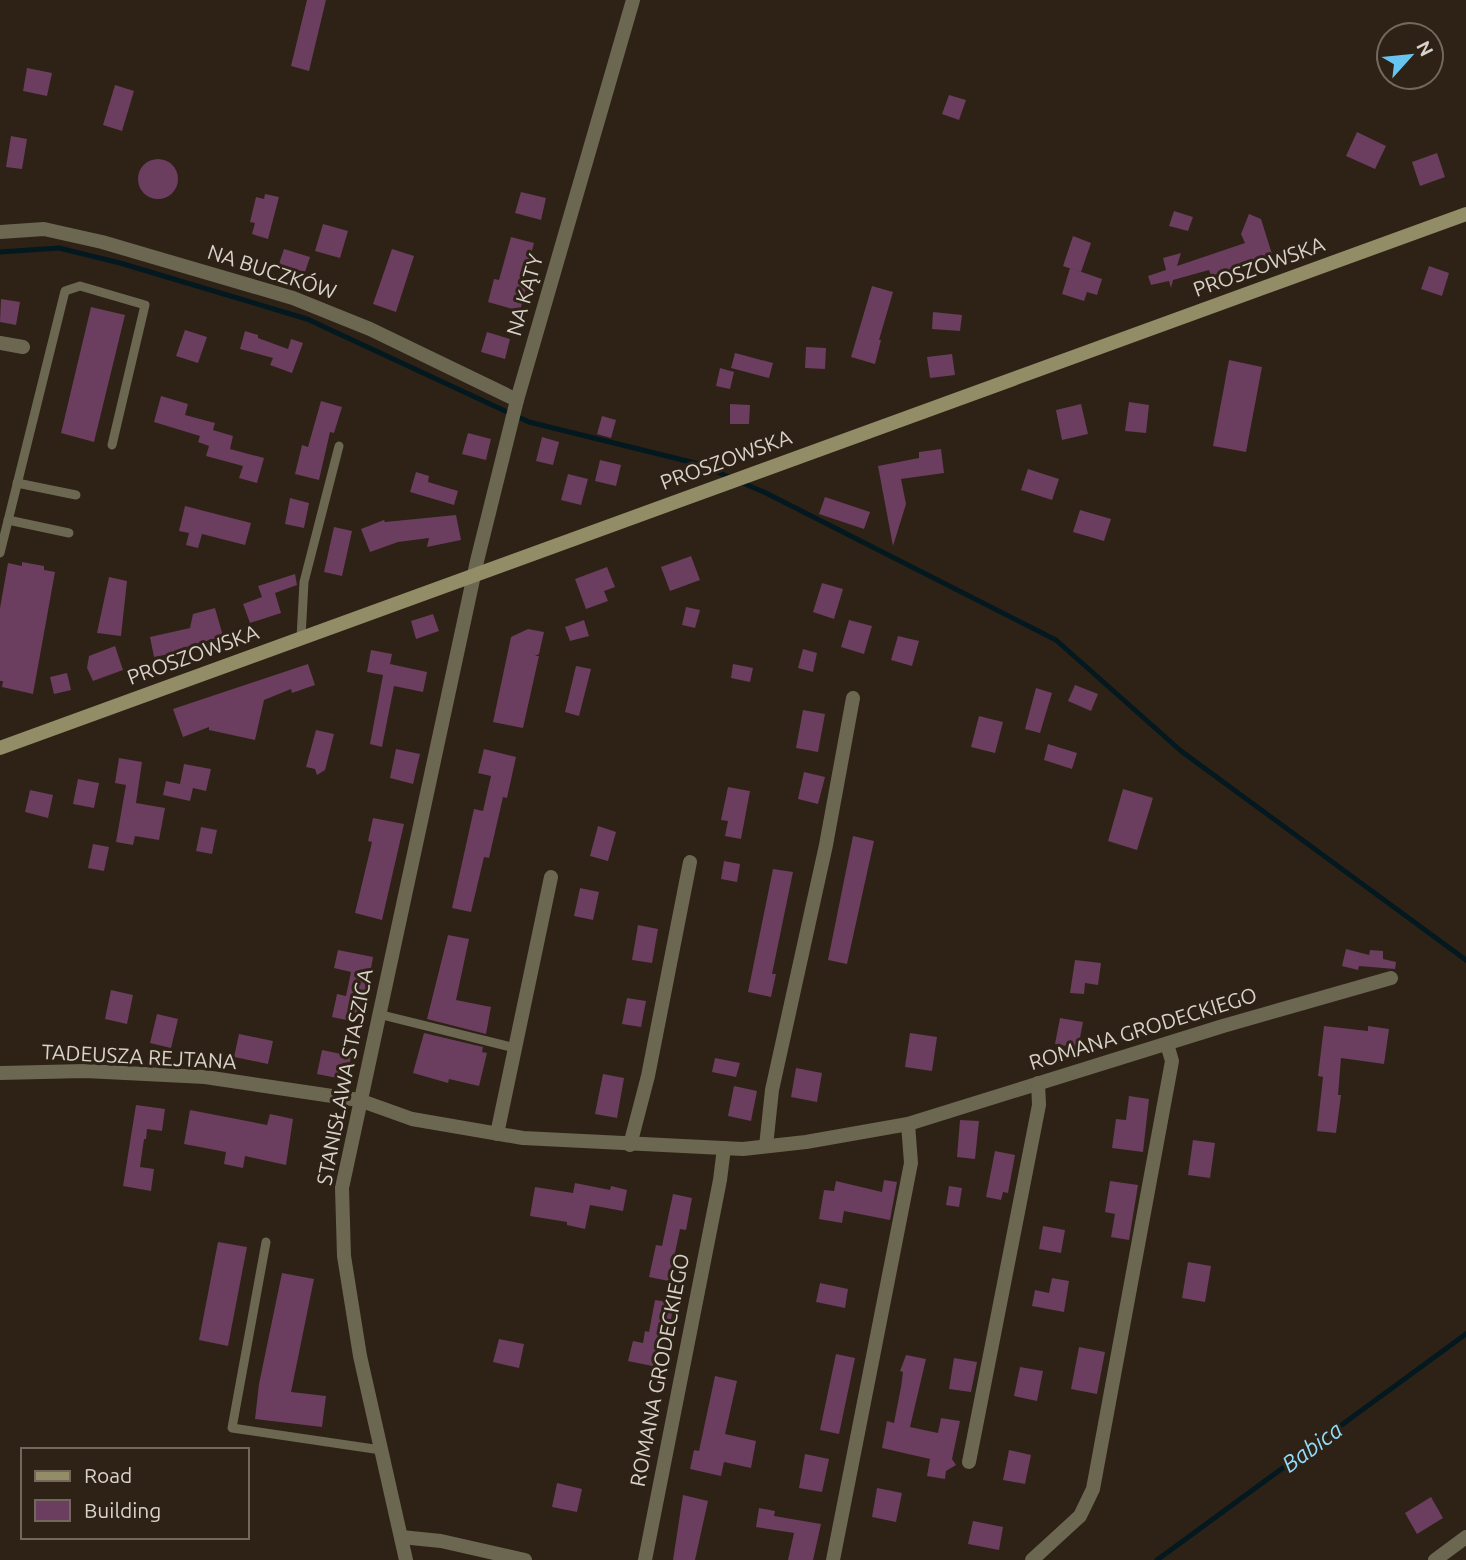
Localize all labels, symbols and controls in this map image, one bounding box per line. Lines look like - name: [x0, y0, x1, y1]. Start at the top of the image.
- north arrow: [1375, 21, 1445, 91]
- text: N: [1412, 37, 1438, 60]
- street label: PROSZOWSKA: [1190, 231, 1328, 301]
- street label: NA BUCZKÓW: [205, 239, 340, 303]
- street label: NA KĄTY: [501, 251, 547, 338]
- street label: PROSZOWSKA: [657, 424, 795, 494]
- street label: PROSZOWSKA: [124, 619, 262, 689]
- street label: STANISŁAWA STASZICA: [311, 966, 377, 1187]
- street label: ROMANA GRODECKIEGO: [1026, 982, 1260, 1074]
- street label: TADEUSZA REJTANA: [41, 1039, 237, 1073]
- street label: ROMANA GRODECKIEGO: [625, 1251, 693, 1488]
- water label: Babica: [1277, 1417, 1347, 1477]
- legend: [21, 1448, 248, 1539]
- text: Road: [84, 1463, 132, 1487]
- text: Building: [84, 1498, 161, 1522]

